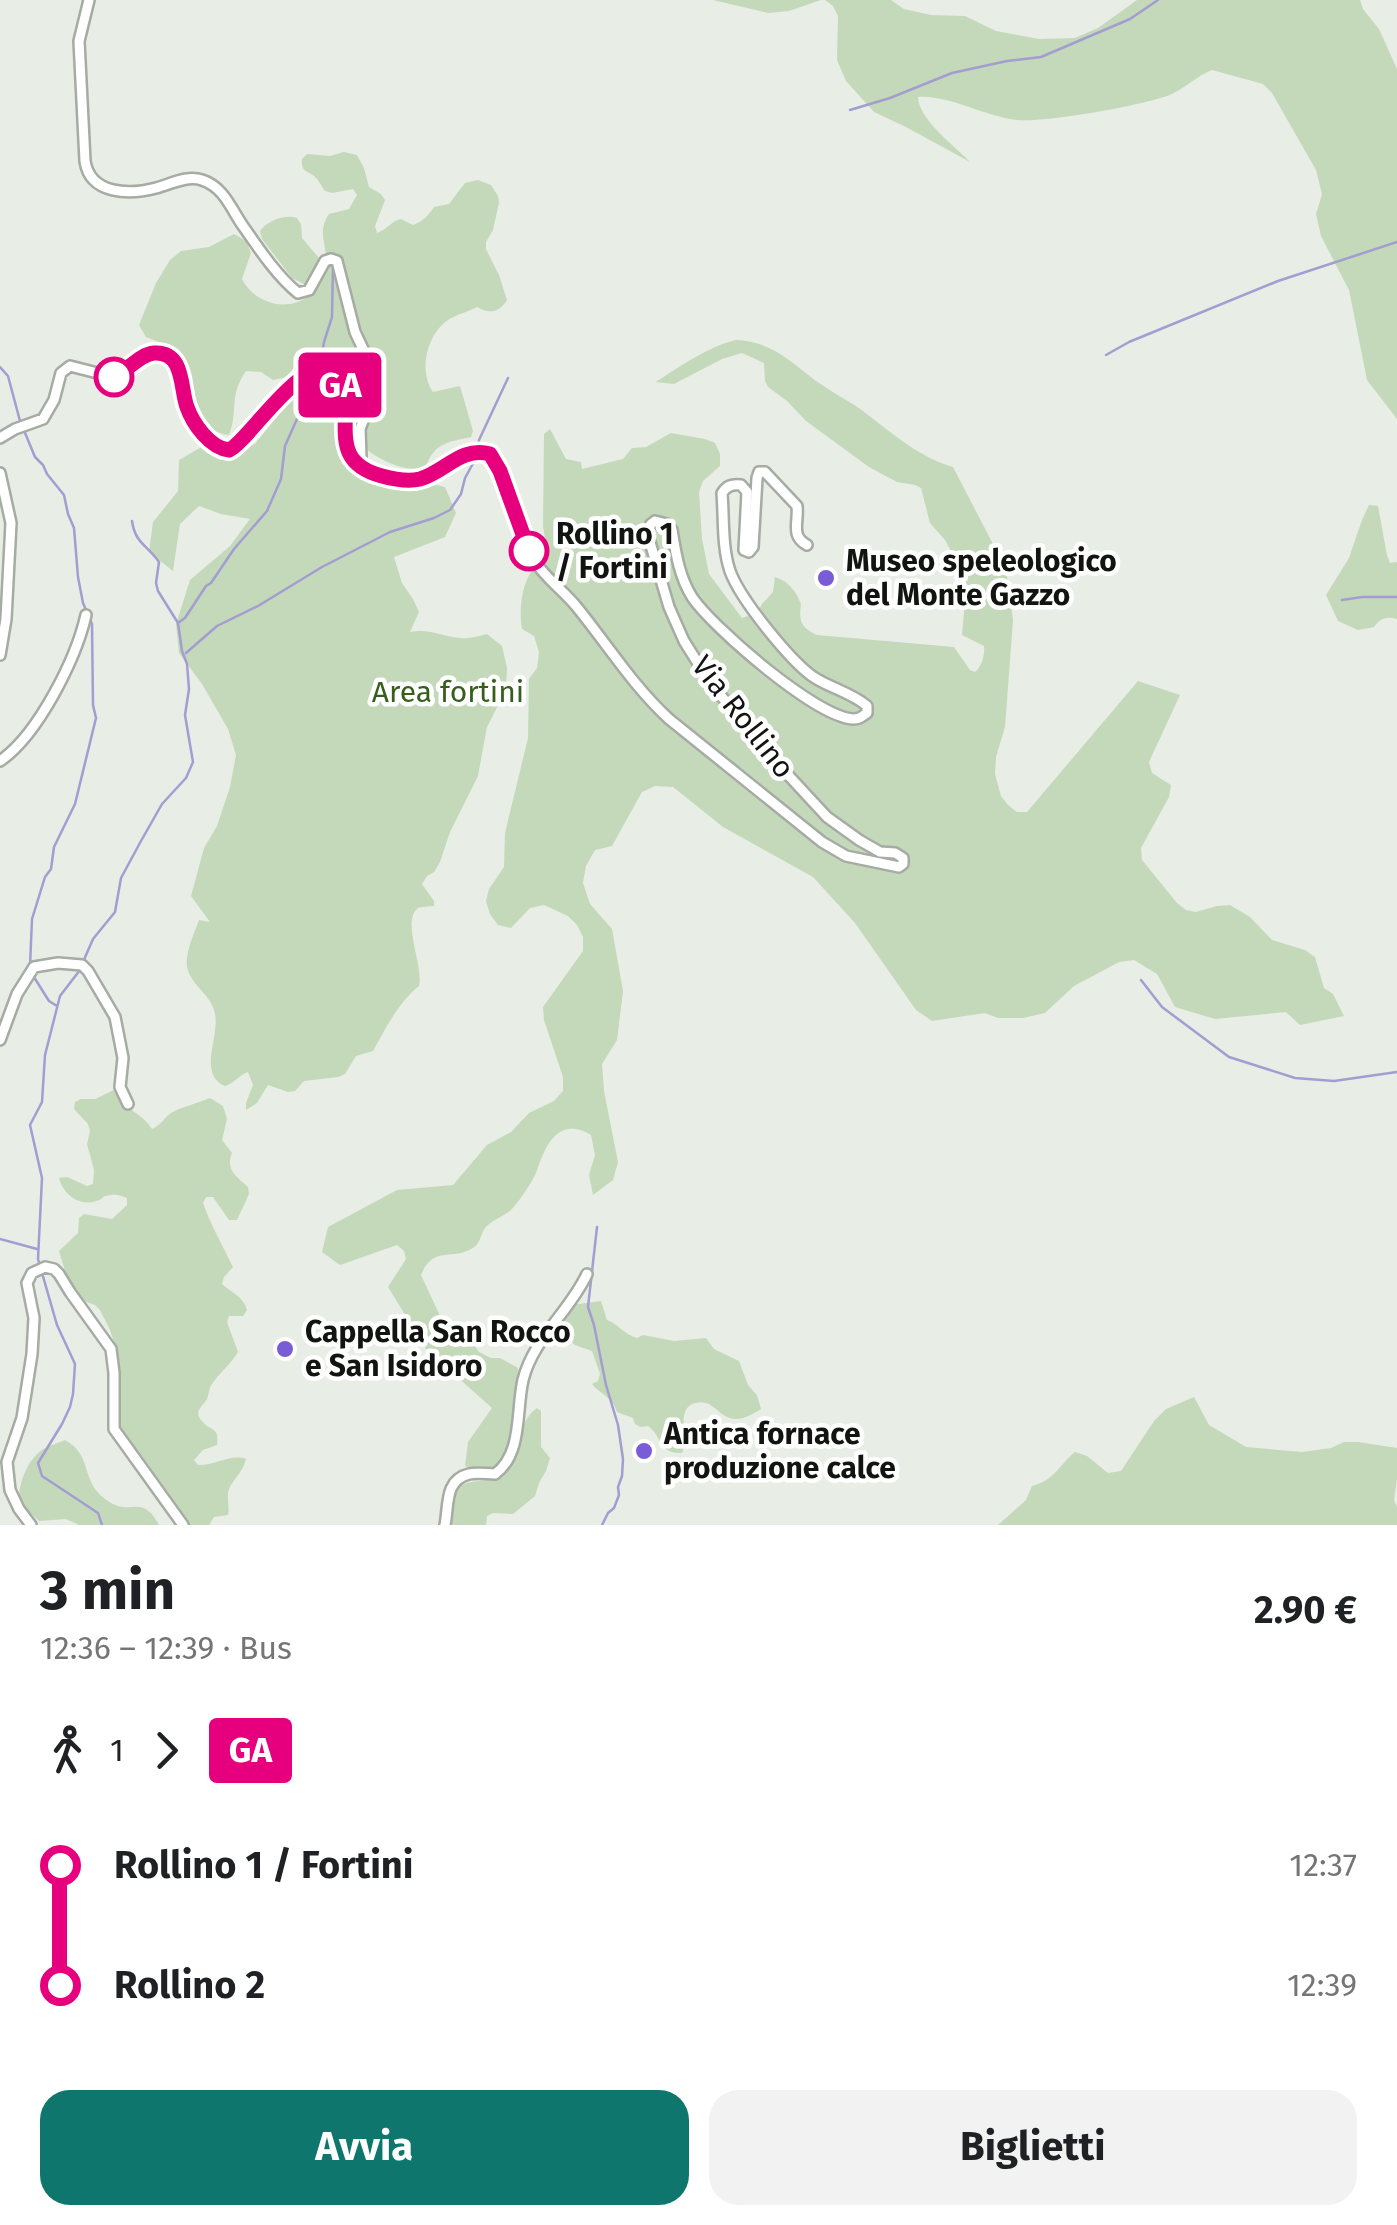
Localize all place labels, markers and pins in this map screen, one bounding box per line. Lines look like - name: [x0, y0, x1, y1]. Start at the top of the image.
- unlabelled marker: [95, 358, 133, 396]
- place label: Rollino 1 / Fortini: [556, 516, 674, 586]
- marker: Rollino 1 / Fortini: [510, 532, 548, 570]
- place label: Museo speleologico del Monte Gazzo: [846, 543, 1117, 613]
- marker: Museo speleologico del Monte Gazzo: [815, 567, 837, 589]
- place label: Cappella San Rocco e San Isidoro: [305, 1314, 571, 1384]
- marker: Cappella San Rocco e San Isidoro: [274, 1338, 296, 1360]
- place label: Antica fornace produzione calce: [663, 1416, 896, 1486]
- marker: Antica fornace produzione calce: [633, 1440, 655, 1462]

